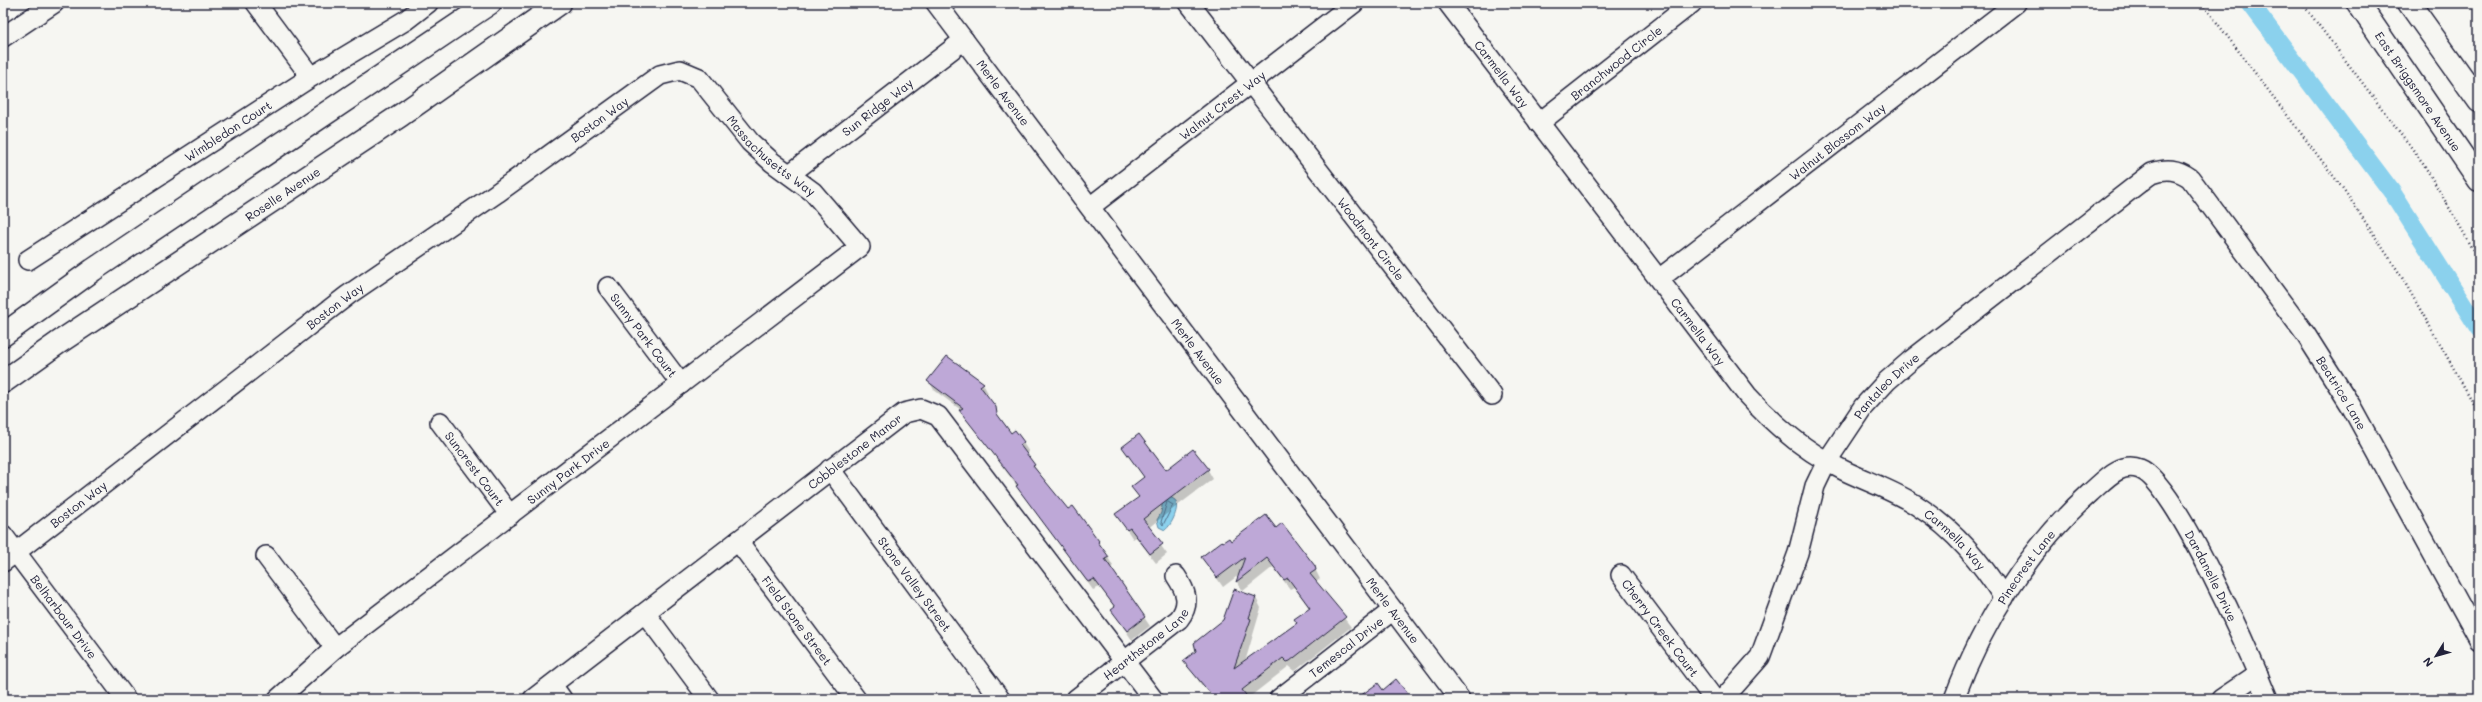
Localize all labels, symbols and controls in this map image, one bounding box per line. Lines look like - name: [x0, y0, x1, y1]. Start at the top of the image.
- street label: Branchwood Circle: [1567, 22, 1665, 103]
- street label: East Briggsmore Avenue: [2372, 28, 2465, 154]
- street label: Carmella Way: [1471, 37, 1533, 111]
- street label: Merle Avenue: [973, 56, 1033, 129]
- street label: Walnut Crest Way: [1176, 67, 1268, 143]
- street label: Sun Ridge Way: [838, 74, 916, 139]
- street label: Boston Way: [567, 93, 631, 145]
- street label: Wimbledon Court: [181, 97, 275, 165]
- street label: Walnut Blossom Way: [1786, 99, 1888, 184]
- street label: Massachusetts Way: [724, 112, 819, 199]
- street label: Roselle Avenue: [242, 163, 323, 225]
- street label: Woodmont Circle: [1334, 194, 1408, 284]
- street label: Boston Way: [303, 279, 366, 333]
- street label: Sunny Park Court: [607, 290, 681, 380]
- street label: Carmella Way: [1668, 294, 1729, 368]
- street label: Merle Avenue: [1168, 315, 1228, 388]
- street label: Pantaleo Drive: [1850, 349, 1922, 422]
- street label: Beatrice Lane: [2313, 353, 2370, 432]
- street label: Cobblestone Manor: [804, 410, 905, 492]
- street label: Suncrest Court: [442, 428, 508, 509]
- street label: Sunny Park Drive: [523, 435, 613, 507]
- street label: Boston Way: [46, 477, 110, 531]
- street label: Carmella Way: [1921, 505, 1990, 573]
- street label: Pinecrest Lane: [1993, 526, 2058, 607]
- street label: Dardanelle Drive: [2182, 527, 2241, 624]
- street label: Stone Valley Street: [875, 533, 955, 635]
- street label: Belharbour Drive: [27, 571, 101, 662]
- street label: Field Stone Street: [759, 572, 836, 668]
- street label: Merle Avenue: [1363, 574, 1423, 646]
- street label: Cherry Creek Court: [1619, 576, 1702, 680]
- street label: Hearthstone Lane: [1100, 606, 1192, 683]
- street label: Temescal Drive: [1306, 613, 1386, 681]
- north arrow: [2416, 636, 2456, 676]
- text: N: [2419, 654, 2436, 670]

